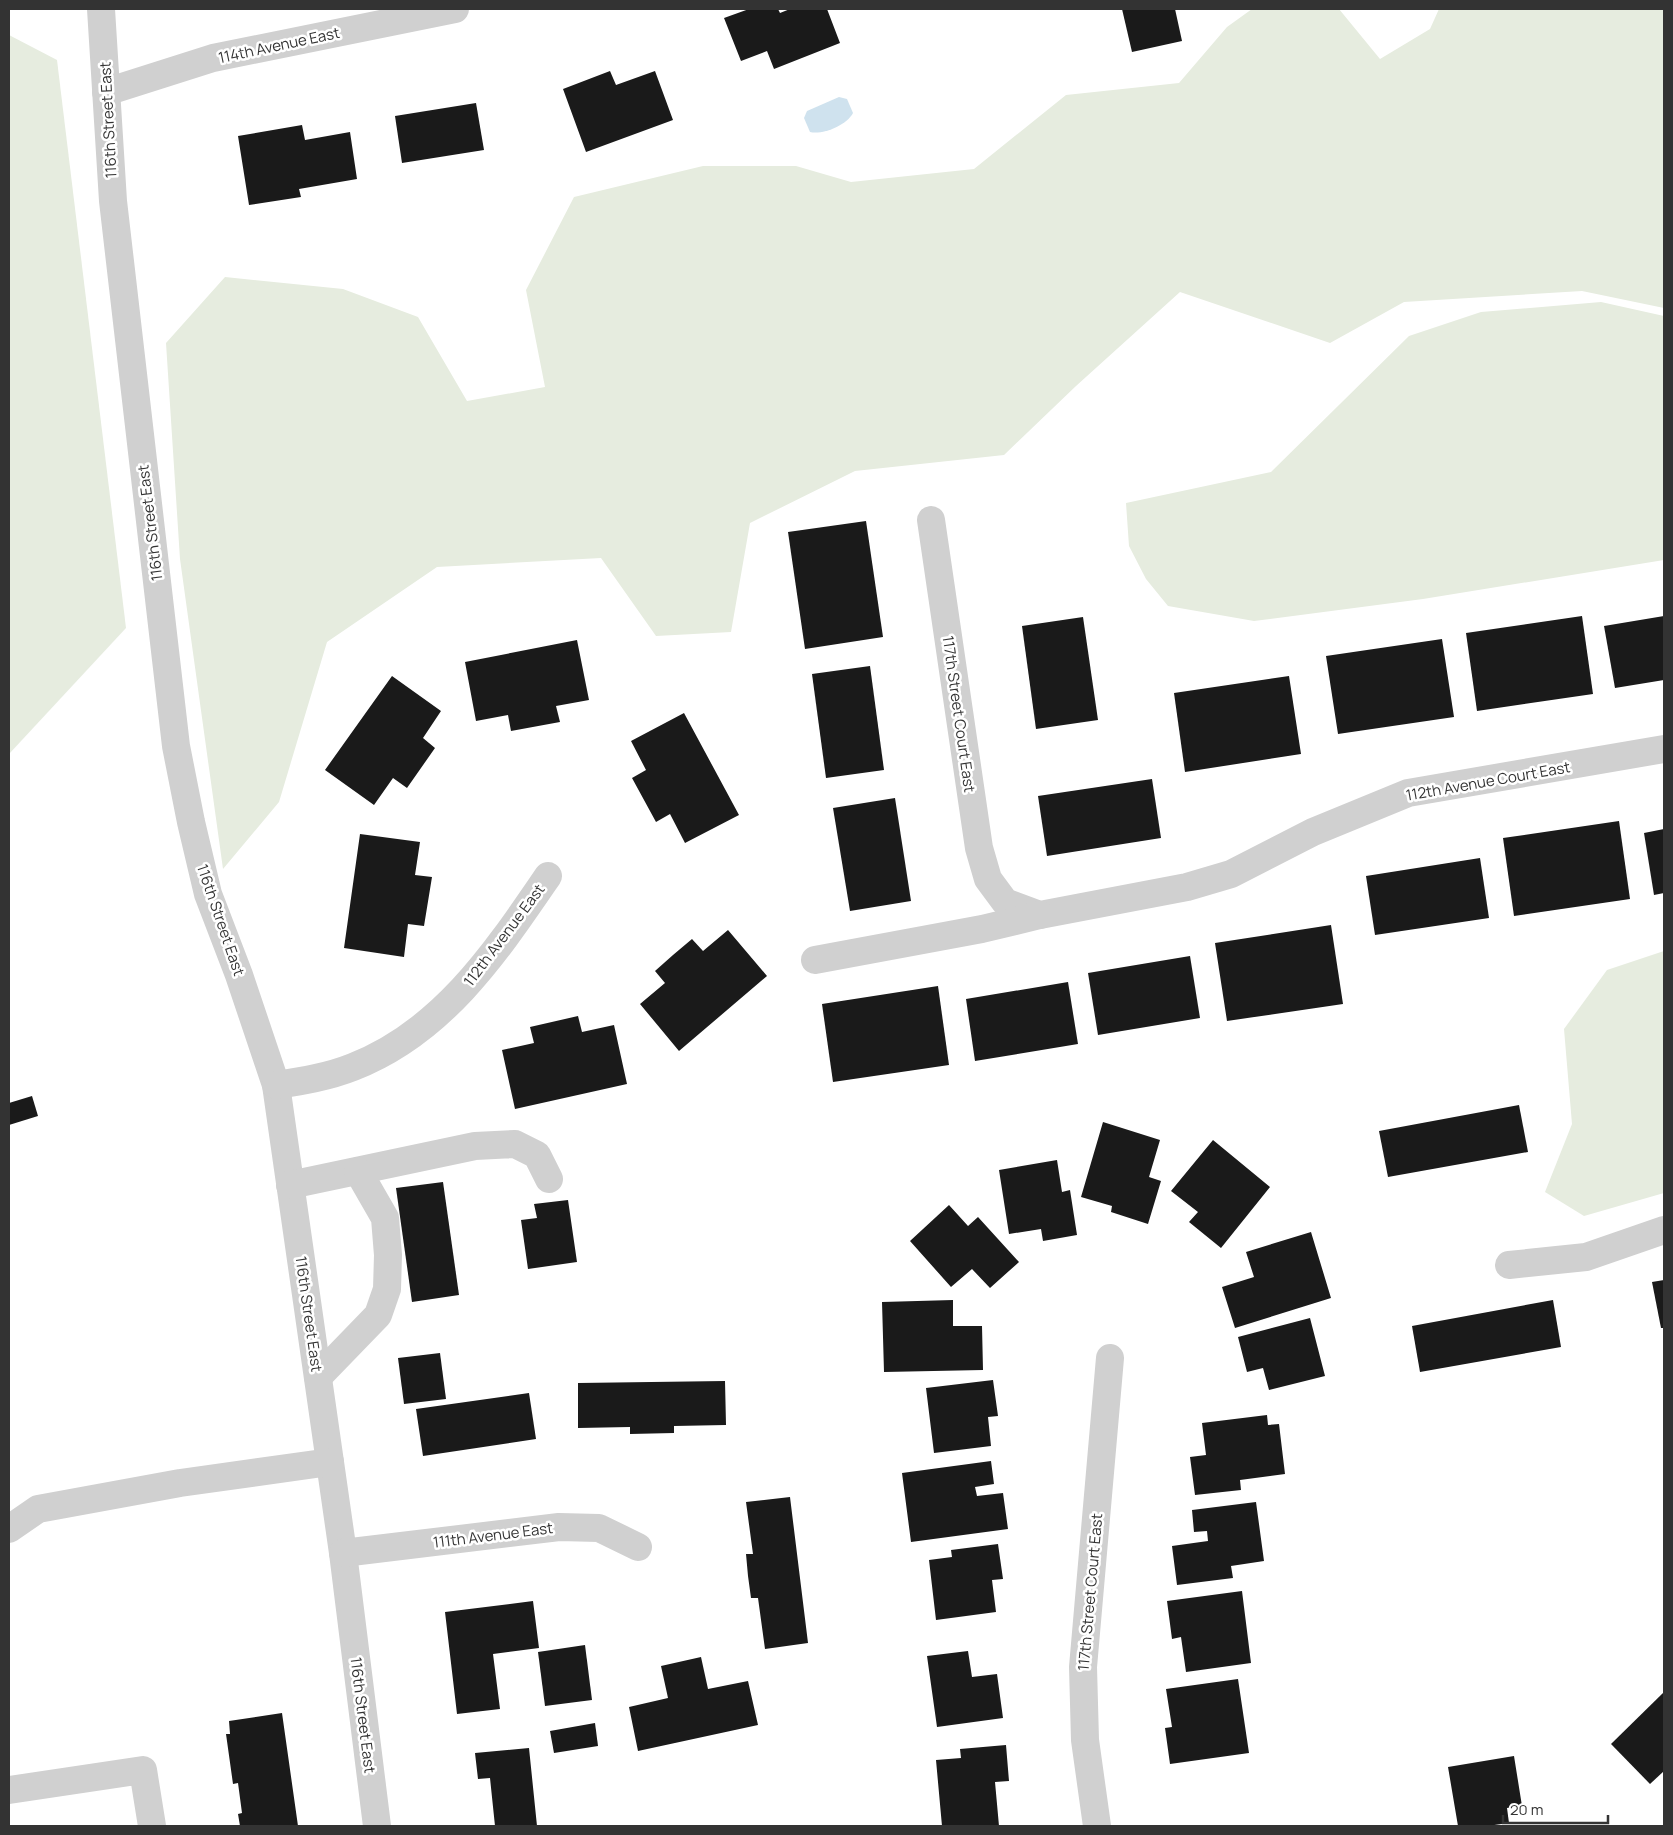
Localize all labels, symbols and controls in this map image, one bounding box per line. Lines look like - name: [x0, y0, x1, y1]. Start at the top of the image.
- street label: 114th Avenue East: [216, 22, 342, 68]
- street label: 116th Street East: [94, 61, 122, 179]
- street label: 116th Street East: [132, 464, 168, 582]
- street label: 117th Street Court East: [938, 634, 980, 794]
- street label: 112th Avenue Court East: [1404, 756, 1572, 806]
- street label: 116th Street East: [192, 861, 250, 979]
- street label: 112th Avenue East: [459, 879, 549, 991]
- street label: 116th Street East: [290, 1255, 328, 1373]
- street label: 117th Street Court East: [1073, 1512, 1107, 1672]
- street label: 111th Avenue East: [432, 1517, 554, 1553]
- street label: 116th Street East: [345, 1656, 381, 1774]
- scale bar: [1503, 1792, 1608, 1824]
- text: 20 m: [1510, 1799, 1543, 1820]

